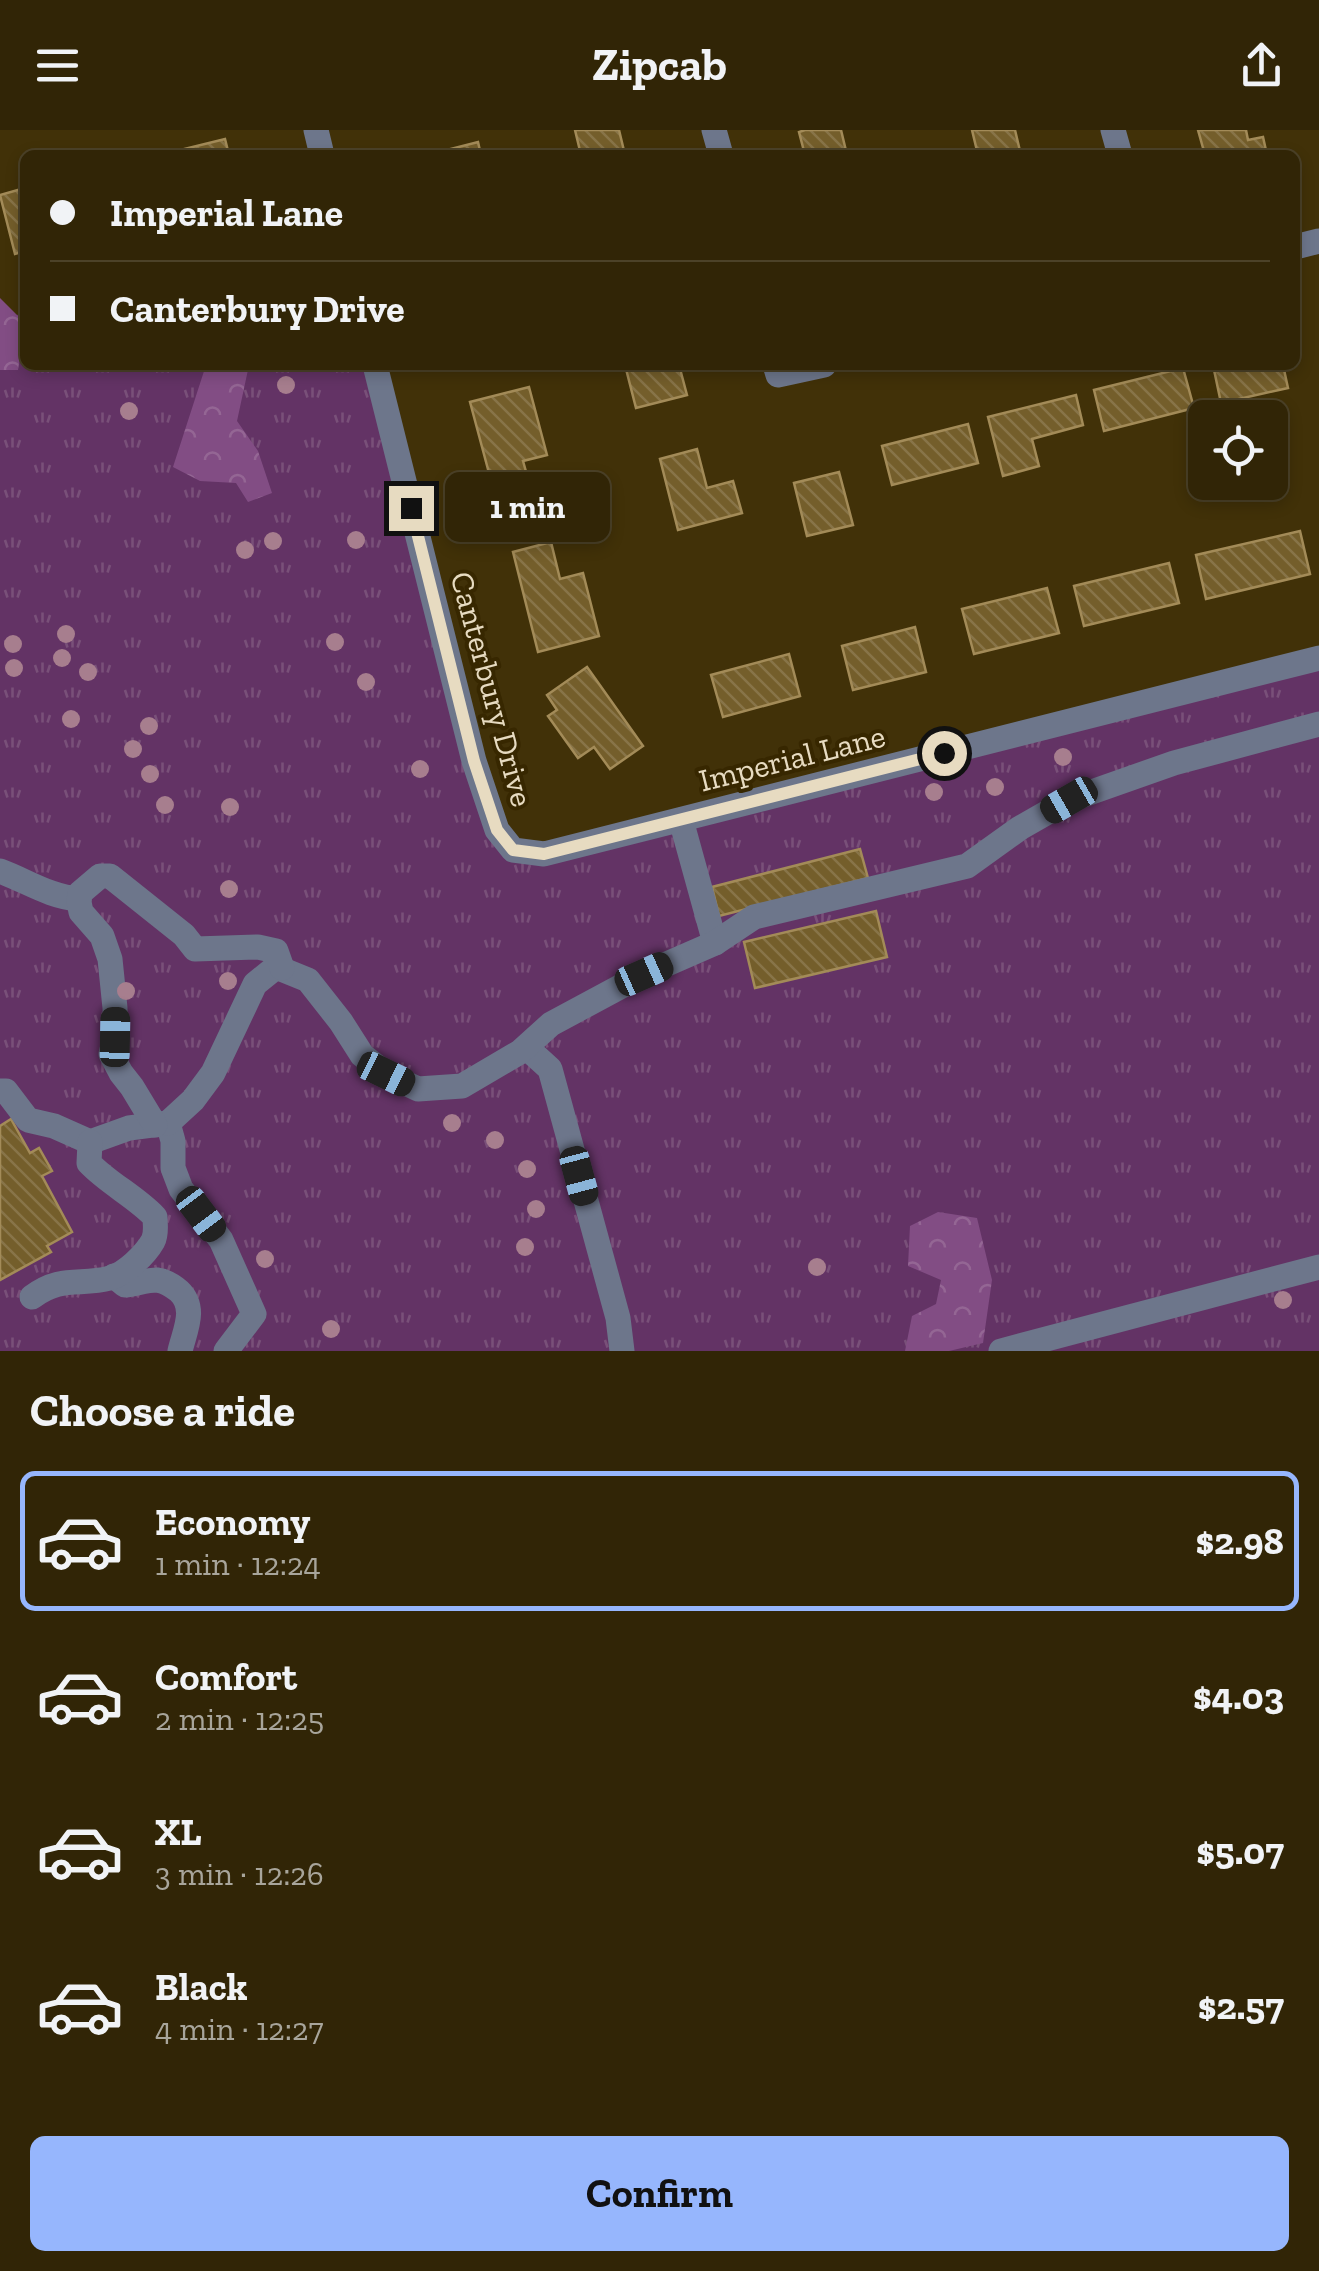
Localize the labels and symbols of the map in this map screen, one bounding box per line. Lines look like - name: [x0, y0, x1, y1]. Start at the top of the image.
- callout: 1 min: [446, 473, 611, 543]
- route end: [389, 486, 434, 531]
- street label: Canterbury Drive: [442, 567, 542, 811]
- street label: Imperial Lane: [695, 717, 889, 799]
- route start: [922, 731, 967, 776]
- car: [1036, 772, 1102, 828]
- car: [610, 948, 678, 1000]
- car: [99, 1007, 131, 1067]
- car: [352, 1047, 420, 1101]
- car: [557, 1143, 601, 1209]
- car: [171, 1181, 231, 1247]

